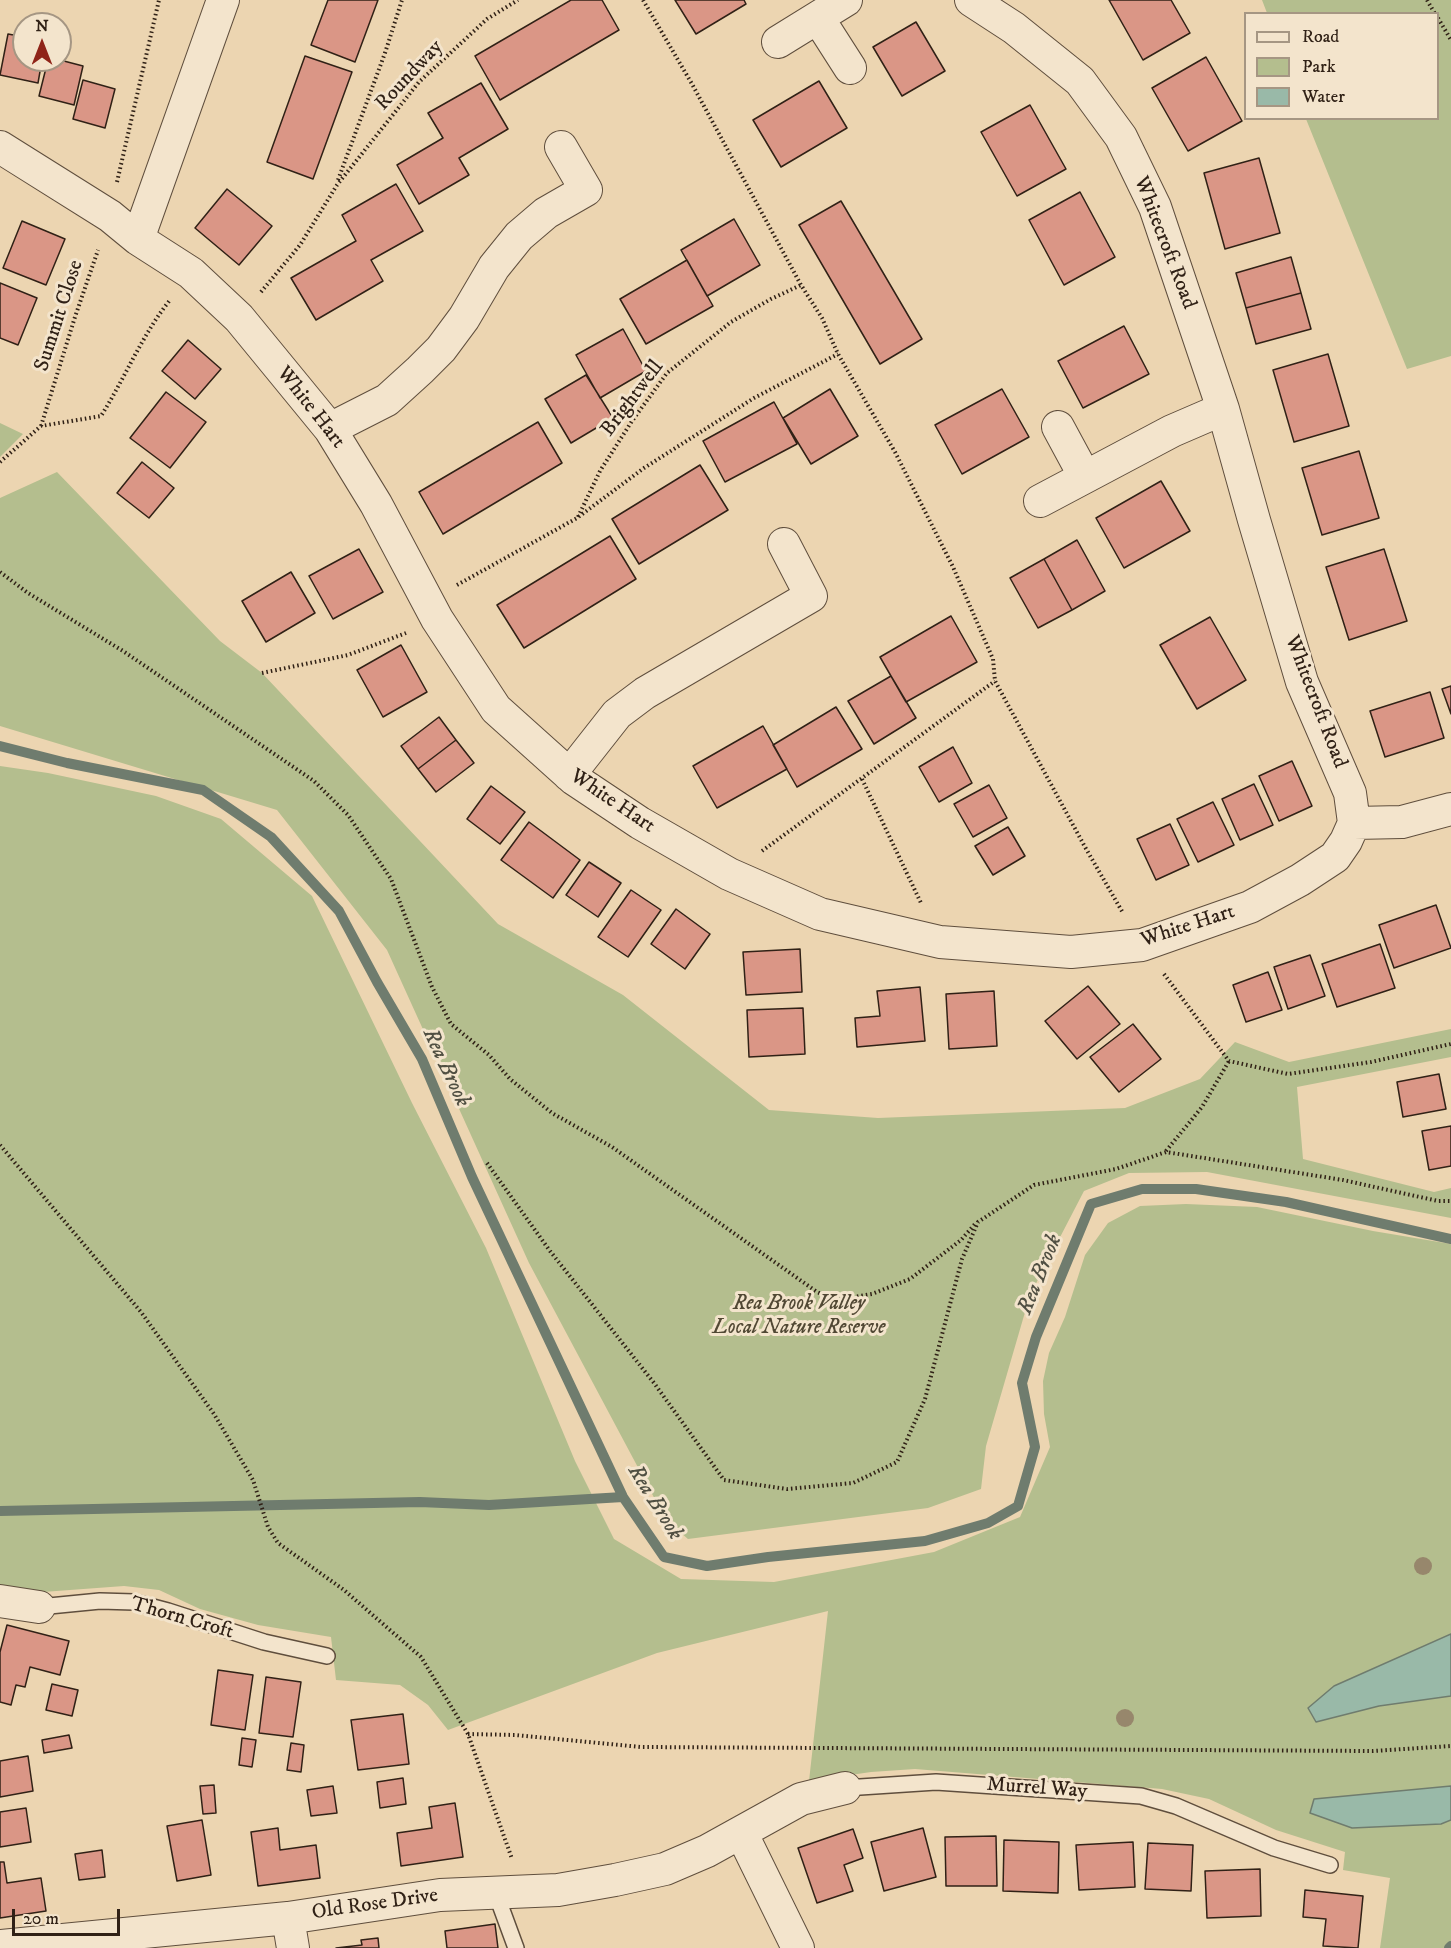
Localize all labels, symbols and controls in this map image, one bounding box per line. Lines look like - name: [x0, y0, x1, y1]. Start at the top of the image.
- north arrow: [12, 12, 72, 72]
- legend: [1244, 12, 1439, 120]
- text: N: [35, 16, 49, 36]
- text: Road: [1302, 26, 1339, 48]
- street label: Roundway: [371, 35, 449, 117]
- text: Park: [1302, 56, 1336, 78]
- text: Water: [1302, 86, 1345, 108]
- street label: Whitecroft Road: [1127, 173, 1201, 313]
- street label: Summit Close: [30, 257, 90, 375]
- street label: Brightwell: [596, 356, 670, 442]
- street label: White Hart: [270, 362, 350, 454]
- street label: Whitecroft Road: [1278, 632, 1352, 772]
- street label: White Hart: [565, 764, 659, 840]
- street label: White Hart: [1138, 900, 1238, 954]
- water label: Rea Brook: [415, 1024, 475, 1112]
- water label: Rea Brook: [1013, 1231, 1069, 1319]
- park label: Rea Brook Valley Local Nature Reserve: [713, 1292, 885, 1342]
- water label: Rea Brook: [621, 1460, 687, 1546]
- street label: Thorn Croft: [128, 1592, 236, 1646]
- street label: Murrel Way: [986, 1773, 1088, 1805]
- street label: Old Rose Drive: [310, 1884, 440, 1926]
- scale bar: [15, 1897, 123, 1935]
- text: 20 m: [23, 1908, 59, 1930]

